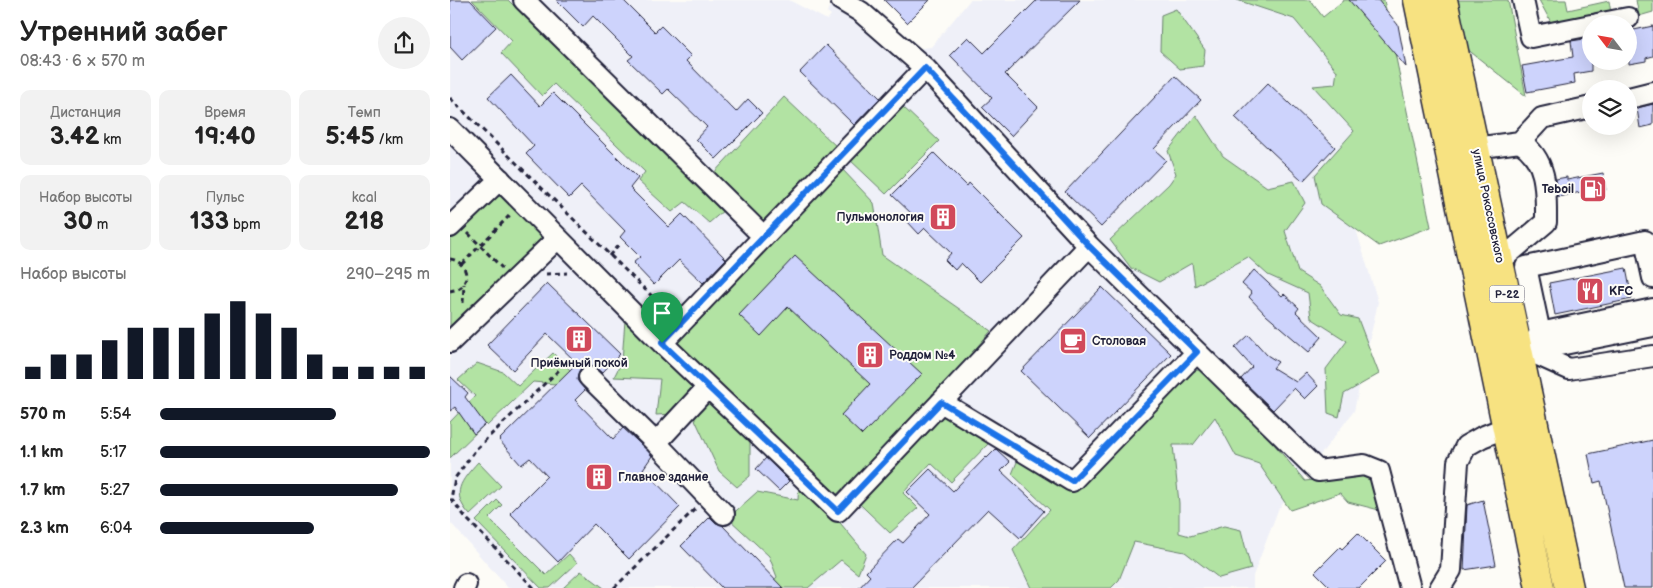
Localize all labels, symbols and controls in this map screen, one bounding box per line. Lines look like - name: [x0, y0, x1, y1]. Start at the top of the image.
- north arrow: [1582, 15, 1638, 70]
- map controls: [1582, 15, 1637, 135]
- text: Утренний забег: [20, 16, 228, 49]
- button: share: [378, 17, 430, 69]
- text: 08:43 · 6 × 570 m: [20, 52, 145, 71]
- button: layers: [1582, 80, 1637, 135]
- text: Дистанция: [50, 104, 121, 121]
- text: Время: [204, 104, 246, 121]
- text: Темп: [348, 104, 381, 121]
- text: 3.42: [50, 121, 99, 152]
- text: 19:40: [194, 121, 256, 152]
- text: 5:45: [325, 121, 375, 152]
- text: km: [99, 131, 122, 148]
- text: /km: [375, 131, 403, 148]
- street label: улица Рокоссовского: [1469, 148, 1507, 264]
- fuel station icon: Teboil: [1578, 174, 1608, 204]
- place label: Teboil: [1542, 182, 1574, 197]
- text: Набор высоты: [39, 189, 132, 206]
- text: Пульс: [206, 189, 244, 206]
- text: kcal: [352, 189, 377, 206]
- building icon: Пульмонология: [928, 202, 958, 232]
- text: 30: [63, 206, 93, 237]
- text: 133: [189, 206, 229, 237]
- text: 218: [344, 206, 384, 237]
- place label: Пульмонология: [837, 210, 924, 225]
- text: m: [93, 216, 108, 233]
- text: bpm: [229, 216, 261, 233]
- text: Набор высоты: [20, 265, 127, 284]
- text: 290–295 m: [346, 265, 430, 284]
- restaurant icon: KFC: [1575, 276, 1605, 306]
- place label: KFC: [1609, 284, 1633, 299]
- road number: Р-22: [1490, 286, 1524, 302]
- pin: [641, 292, 683, 343]
- icon: arrive: [648, 299, 676, 327]
- building icon: Приёмный покой: [564, 324, 594, 354]
- cafe icon: Столовая: [1058, 326, 1088, 356]
- place label: Столовая: [1092, 334, 1146, 349]
- building icon: Роддом №4: [855, 340, 885, 370]
- place label: Роддом №4: [889, 348, 955, 363]
- place label: Приёмный покой: [530, 356, 628, 371]
- text: 570 m: [20, 405, 66, 424]
- text: 5:54: [100, 405, 131, 424]
- text: 1.1 km: [20, 443, 63, 462]
- text: 5:17: [100, 443, 126, 462]
- building icon: Главное здание: [584, 462, 614, 492]
- place label: Главное здание: [618, 470, 709, 485]
- text: 1.7 km: [20, 481, 65, 500]
- text: 5:27: [100, 481, 130, 500]
- text: 2.3 km: [20, 519, 69, 538]
- text: 6:04: [100, 519, 132, 538]

